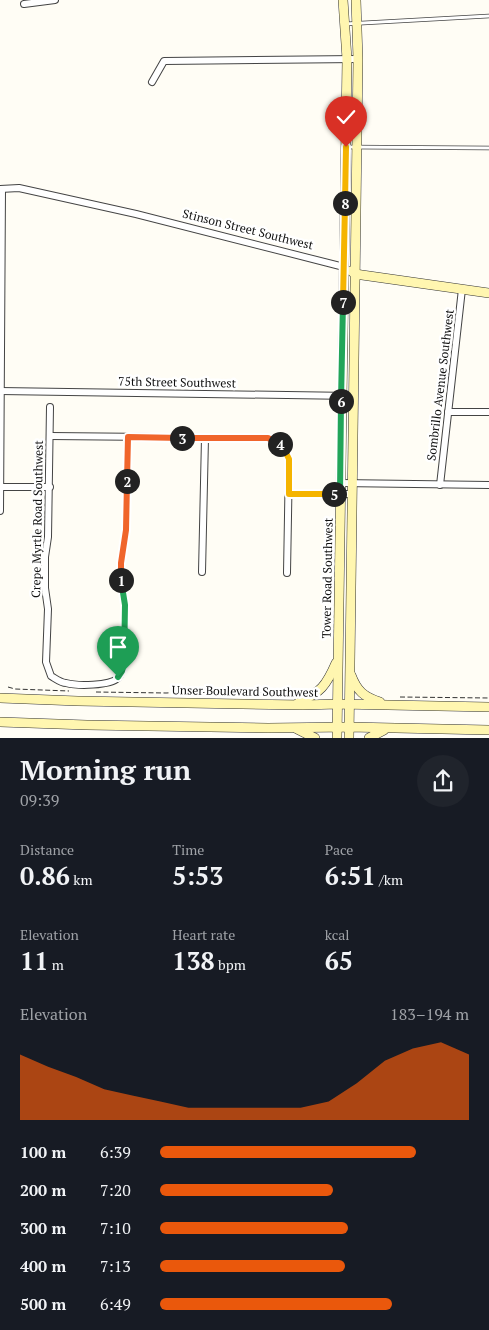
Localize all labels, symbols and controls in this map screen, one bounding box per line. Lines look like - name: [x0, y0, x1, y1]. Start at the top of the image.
- pin: [325, 96, 367, 147]
- icon: check: [332, 103, 360, 131]
- pin: 8: [332, 190, 358, 216]
- text: 8: [342, 194, 349, 213]
- street label: Stinson Street Southwest: [181, 205, 315, 253]
- pin: 7: [330, 290, 356, 314]
- text: 7: [340, 293, 347, 312]
- street label: Sombrillo Avenue Southwest: [423, 308, 457, 462]
- street label: 75th Street Southwest: [118, 373, 237, 391]
- pin: 6: [328, 388, 354, 414]
- text: 6: [338, 392, 345, 411]
- pin: 3: [170, 426, 194, 450]
- text: 3: [179, 429, 186, 448]
- pin: 4: [268, 432, 292, 456]
- text: 4: [277, 435, 284, 454]
- street label: Crepe Myrtle Road Southwest: [28, 440, 46, 598]
- pin: 2: [114, 468, 140, 494]
- text: 2: [124, 472, 131, 491]
- pin: 5: [322, 482, 346, 506]
- text: 5: [331, 485, 338, 504]
- street label: Tower Road Southwest: [318, 517, 336, 638]
- pin: 1: [108, 568, 134, 592]
- text: 1: [118, 571, 125, 590]
- pin: [97, 626, 139, 677]
- icon: arrive: [104, 633, 132, 661]
- street label: Unser Boulevard Southwest: [172, 682, 319, 700]
- text: Morning run: [20, 751, 191, 788]
- button: share: [417, 755, 469, 807]
- text: 09:39: [20, 789, 59, 811]
- text: Distance: [20, 840, 74, 859]
- text: Time: [172, 840, 204, 859]
- text: Pace: [325, 840, 353, 859]
- text: 0.86: [20, 859, 70, 892]
- text: 5:53: [172, 859, 223, 892]
- text: 6:51: [325, 859, 376, 892]
- text: km: [70, 870, 93, 889]
- text: /km: [376, 870, 403, 889]
- text: Elevation: [20, 925, 79, 944]
- text: Heart rate: [172, 925, 235, 944]
- text: kcal: [325, 925, 350, 944]
- text: 11: [20, 944, 48, 977]
- text: 138: [172, 944, 215, 977]
- text: 65: [325, 944, 353, 977]
- text: m: [48, 955, 64, 974]
- text: bpm: [215, 955, 246, 974]
- text: Elevation: [20, 1003, 87, 1025]
- text: 183–194 m: [390, 1003, 469, 1025]
- text: 100 m: [20, 1141, 66, 1163]
- text: 6:39: [100, 1141, 131, 1163]
- text: 200 m: [20, 1179, 66, 1201]
- text: 7:20: [100, 1179, 131, 1201]
- text: 300 m: [20, 1217, 66, 1239]
- text: 7:10: [100, 1217, 131, 1239]
- text: 400 m: [20, 1255, 66, 1277]
- text: 7:13: [100, 1255, 131, 1277]
- text: 500 m: [20, 1293, 66, 1315]
- text: 6:49: [100, 1293, 131, 1315]

